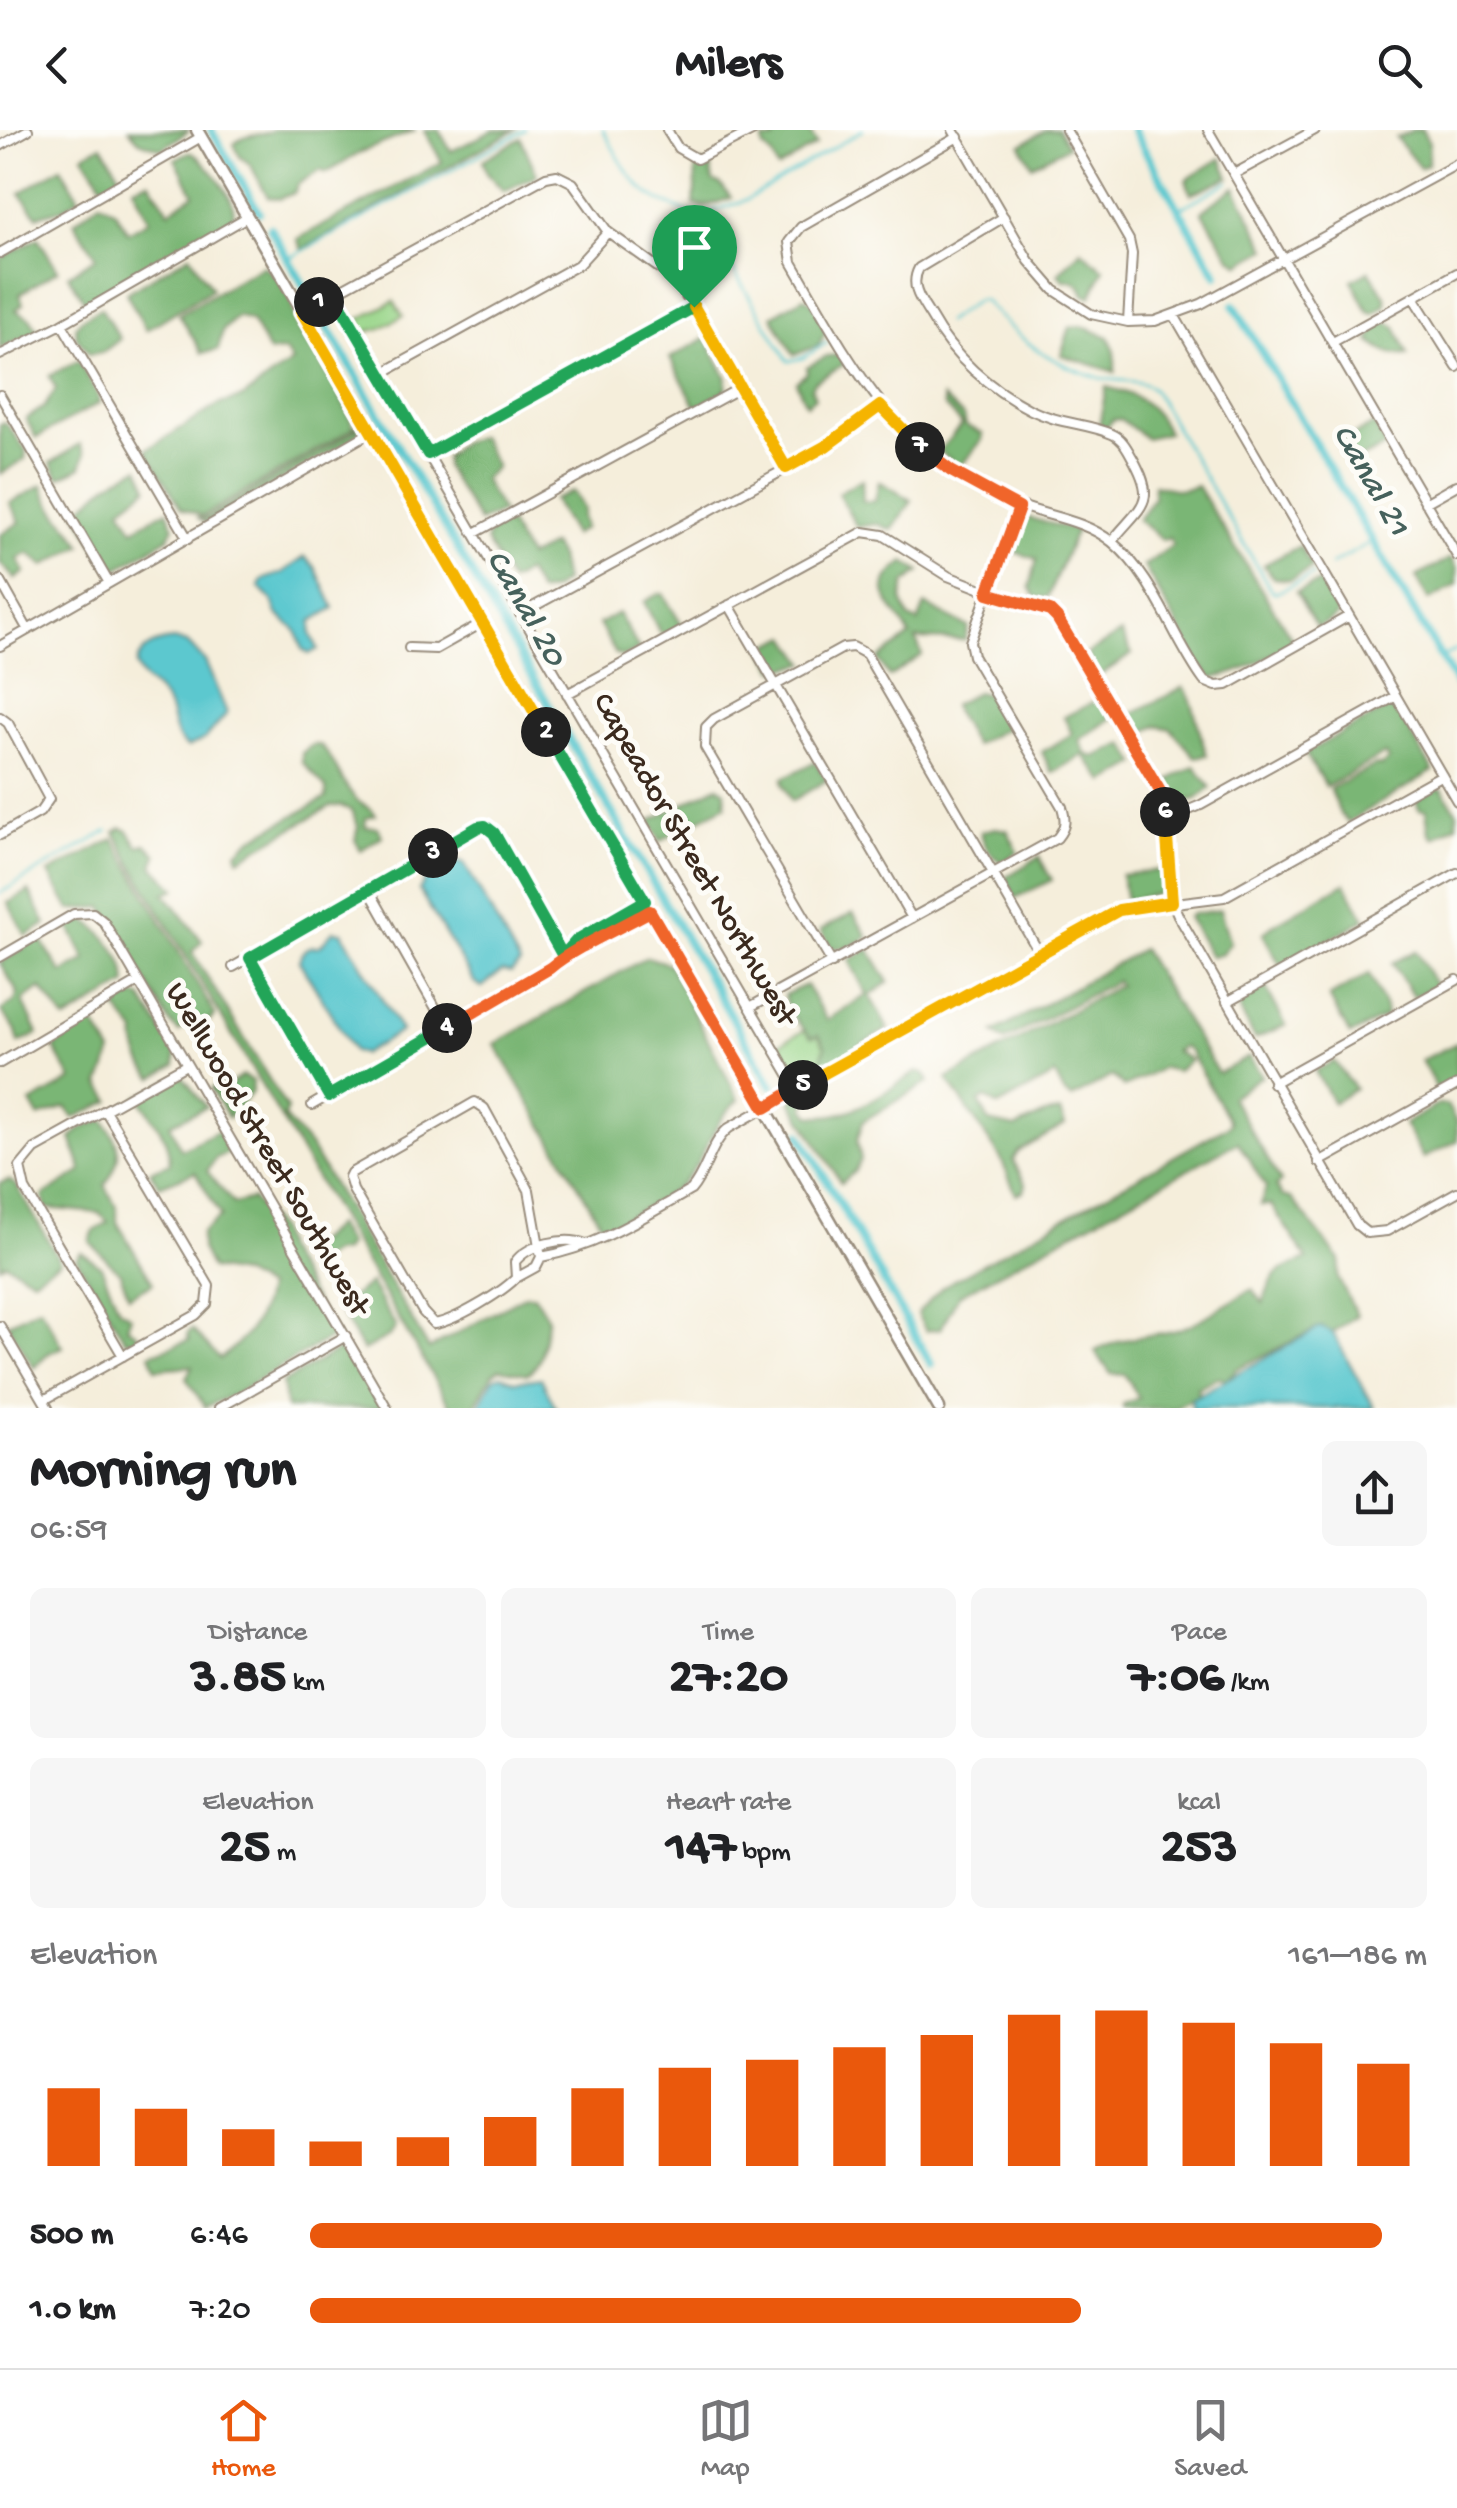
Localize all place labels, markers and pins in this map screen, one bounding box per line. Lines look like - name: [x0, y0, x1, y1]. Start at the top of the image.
- pin: [652, 205, 737, 308]
- pin: 1: [294, 277, 344, 327]
- pin: 7: [895, 422, 945, 472]
- pin: 2: [521, 707, 571, 757]
- pin: 6: [1140, 787, 1190, 837]
- pin: 3: [408, 828, 458, 878]
- pin: 4: [422, 1003, 472, 1053]
- pin: 5: [778, 1060, 828, 1110]

